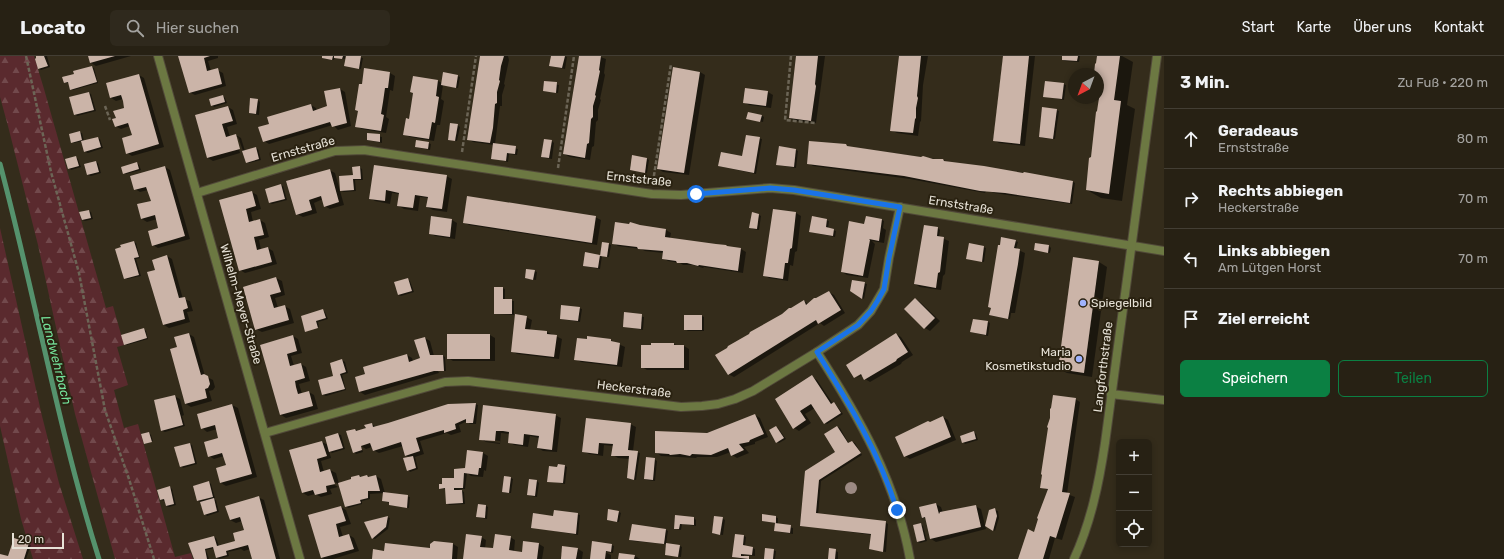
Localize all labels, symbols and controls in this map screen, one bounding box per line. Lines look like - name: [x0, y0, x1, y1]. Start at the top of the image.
- search box: [110, 10, 390, 46]
- text: Locato: [20, 16, 86, 39]
- icon: search: [124, 17, 146, 39]
- text: Hier suchen: [156, 19, 239, 37]
- text: Start: [1242, 19, 1275, 36]
- text: Karte: [1297, 19, 1331, 36]
- text: Über uns: [1353, 19, 1412, 36]
- text: Kontakt: [1434, 19, 1484, 36]
- north arrow: [1068, 68, 1104, 104]
- text: 3 Min.: [1180, 72, 1230, 92]
- text: Zu Fuß · 220 m: [1398, 75, 1488, 90]
- text: Geradeaus: [1218, 122, 1298, 140]
- icon: ahead: [1180, 128, 1202, 150]
- text: 80 m: [1457, 131, 1488, 146]
- street label: Ernststraße: [270, 133, 337, 165]
- text: Ernststraße: [1218, 140, 1289, 155]
- street label: Ernststraße: [606, 169, 673, 189]
- text: Rechts abbiegen: [1218, 182, 1343, 200]
- route start: [687, 185, 705, 203]
- icon: right: [1180, 188, 1202, 210]
- text: 70 m: [1458, 191, 1488, 206]
- street label: Ernststraße: [928, 193, 995, 217]
- text: Heckerstraße: [1218, 200, 1299, 215]
- street label: Wilhelm-Meyer-Straße: [217, 242, 265, 366]
- text: Links abbiegen: [1218, 242, 1330, 260]
- icon: left: [1180, 248, 1202, 270]
- text: 70 m: [1458, 251, 1488, 266]
- text: Am Lütgen Horst: [1218, 260, 1321, 275]
- place label: Spiegelbild: [1091, 296, 1152, 310]
- marker: Spiegelbild: [1078, 298, 1088, 308]
- icon: arrive: [1180, 308, 1202, 330]
- text: Ziel erreicht: [1218, 310, 1310, 328]
- water label: Landwehrbach: [38, 314, 75, 406]
- street label: Langforthstraße: [1090, 320, 1116, 413]
- place label: Maria Kosmetikstudio: [985, 345, 1071, 373]
- marker: Maria Kosmetikstudio: [1074, 354, 1084, 364]
- button: Speichern: [1180, 360, 1330, 397]
- button: Teilen: [1338, 360, 1488, 397]
- street label: Heckerstraße: [596, 377, 672, 401]
- map controls: [1116, 439, 1152, 547]
- button: +: [1116, 439, 1152, 475]
- button: −: [1116, 475, 1152, 511]
- route end: [888, 501, 906, 519]
- button: locate: [1116, 511, 1152, 547]
- scale bar: [12, 531, 64, 550]
- text: 20 m: [18, 533, 44, 546]

